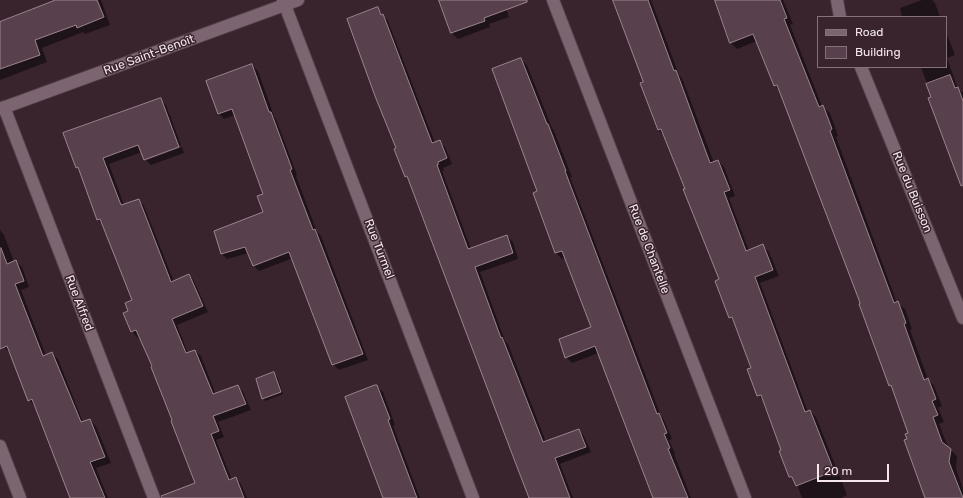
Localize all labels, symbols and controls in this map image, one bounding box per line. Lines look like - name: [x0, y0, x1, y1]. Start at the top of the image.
- legend: [817, 16, 947, 68]
- text: Road: [855, 25, 883, 39]
- street label: Rue Saint-Benoît: [102, 32, 196, 78]
- text: Building: [855, 45, 901, 59]
- street label: Rue du Buisson: [889, 149, 935, 235]
- street label: Rue de Chantelle: [625, 202, 673, 296]
- street label: Rue Turmel: [361, 217, 397, 281]
- street label: Rue Alfred: [62, 273, 96, 333]
- scale bar: [819, 456, 891, 482]
- text: 20 m: [824, 464, 852, 478]

